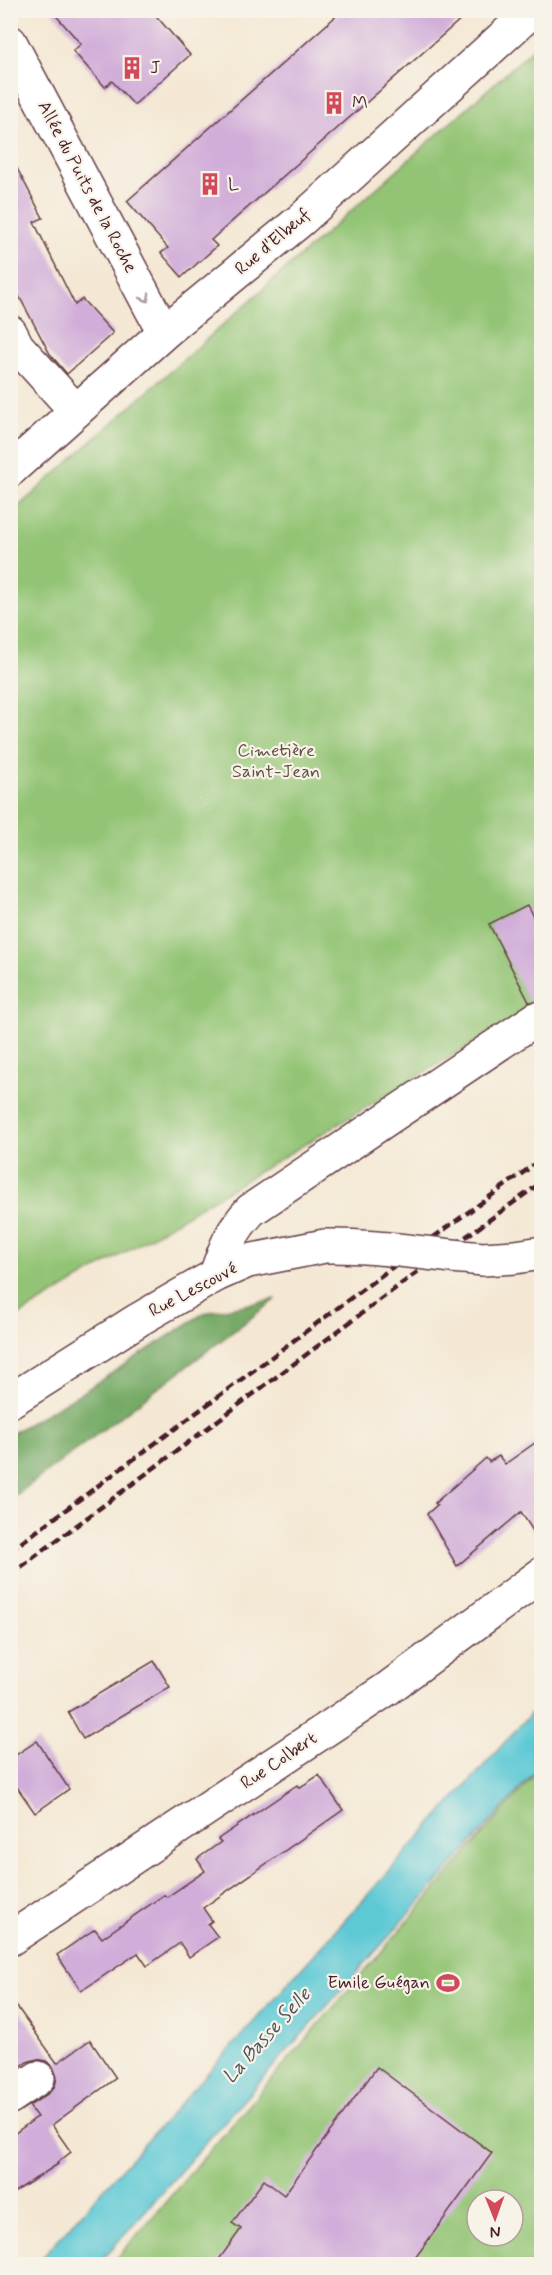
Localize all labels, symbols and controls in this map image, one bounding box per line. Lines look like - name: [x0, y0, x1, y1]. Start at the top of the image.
- building icon: J: [119, 55, 145, 81]
- place label: J: [150, 56, 160, 80]
- building icon: M: [321, 90, 347, 116]
- place label: M: [352, 91, 368, 115]
- street label: Allée du Puits de la Roche: [31, 97, 143, 277]
- building icon: L: [197, 171, 223, 197]
- place label: L: [228, 172, 239, 196]
- street label: Rue d'Elbeuf: [230, 203, 316, 281]
- one-way arrow: [139, 291, 150, 302]
- park label: Cimetière Saint-Jean: [232, 739, 320, 784]
- street label: Rue Lescouvé: [145, 1257, 241, 1323]
- street label: Rue Colbert: [236, 1726, 322, 1795]
- sports icon: Emile Guégan: [435, 1970, 461, 1996]
- place label: Emile Guégan: [328, 1971, 430, 1995]
- water label: La Basse Selle: [217, 1982, 318, 2090]
- north arrow: [465, 2188, 525, 2248]
- text: N: [490, 2221, 501, 2242]

